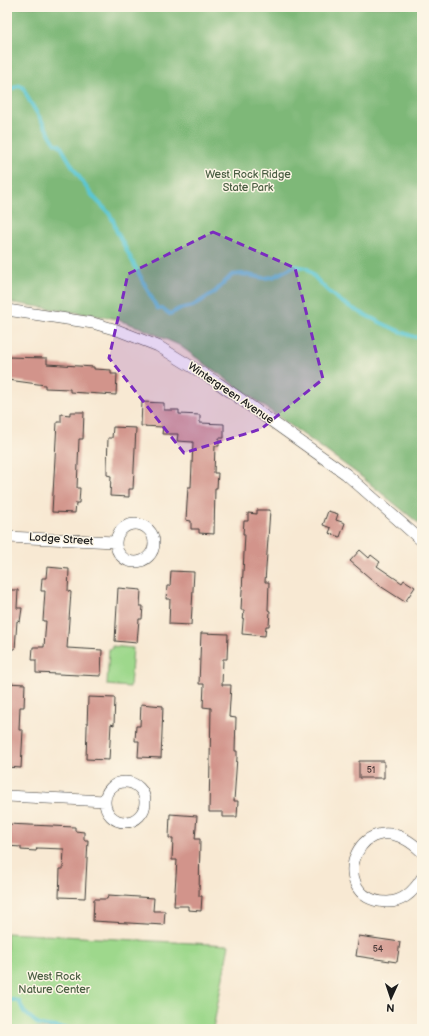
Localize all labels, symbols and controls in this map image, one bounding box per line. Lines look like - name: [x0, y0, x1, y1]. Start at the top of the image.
- park label: West Rock Ridge State Park: [205, 168, 291, 194]
- street label: Wintergreen Avenue: [186, 359, 277, 427]
- street label: Lodge Street: [28, 530, 94, 548]
- house number: 51: [367, 765, 375, 776]
- house number: 54: [373, 944, 384, 955]
- park label: West Rock Nature Center: [18, 970, 91, 996]
- north arrow: [371, 978, 411, 1018]
- text: N: [386, 1001, 395, 1014]

